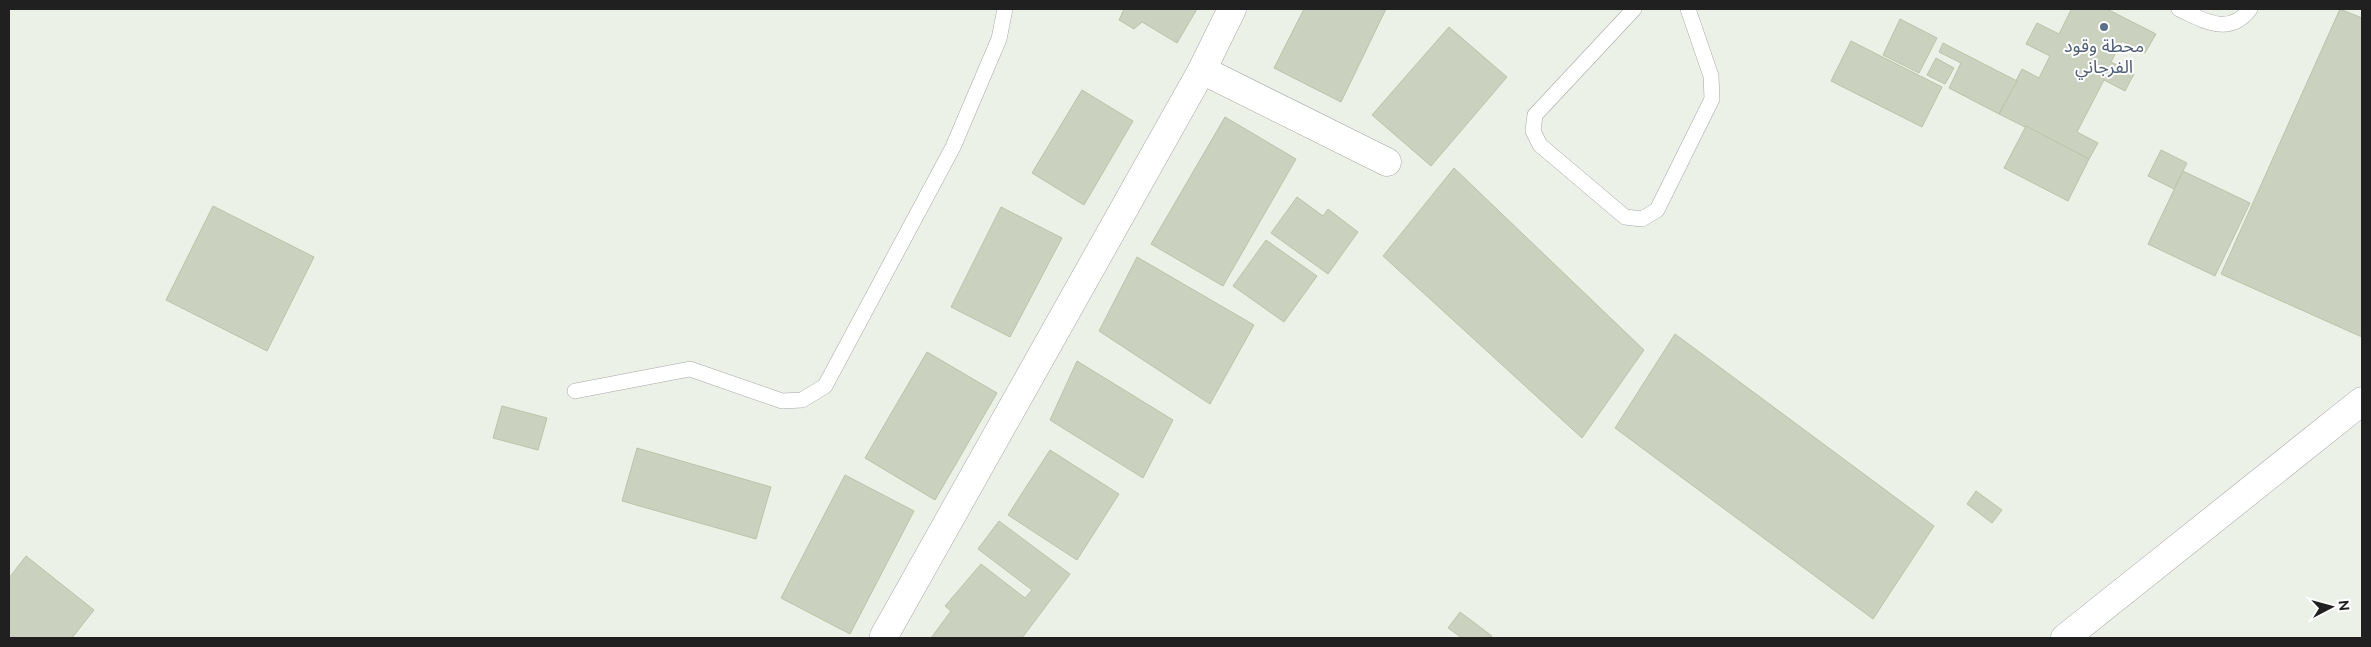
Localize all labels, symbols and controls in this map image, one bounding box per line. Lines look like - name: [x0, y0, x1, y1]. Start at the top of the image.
- marker: محطة وقود الفرجاني: [2098, 21, 2110, 33]
- place label: محطة وقود الفرجاني: [2064, 35, 2144, 80]
- north arrow: [2306, 582, 2356, 632]
- text: N: [2335, 599, 2352, 612]

